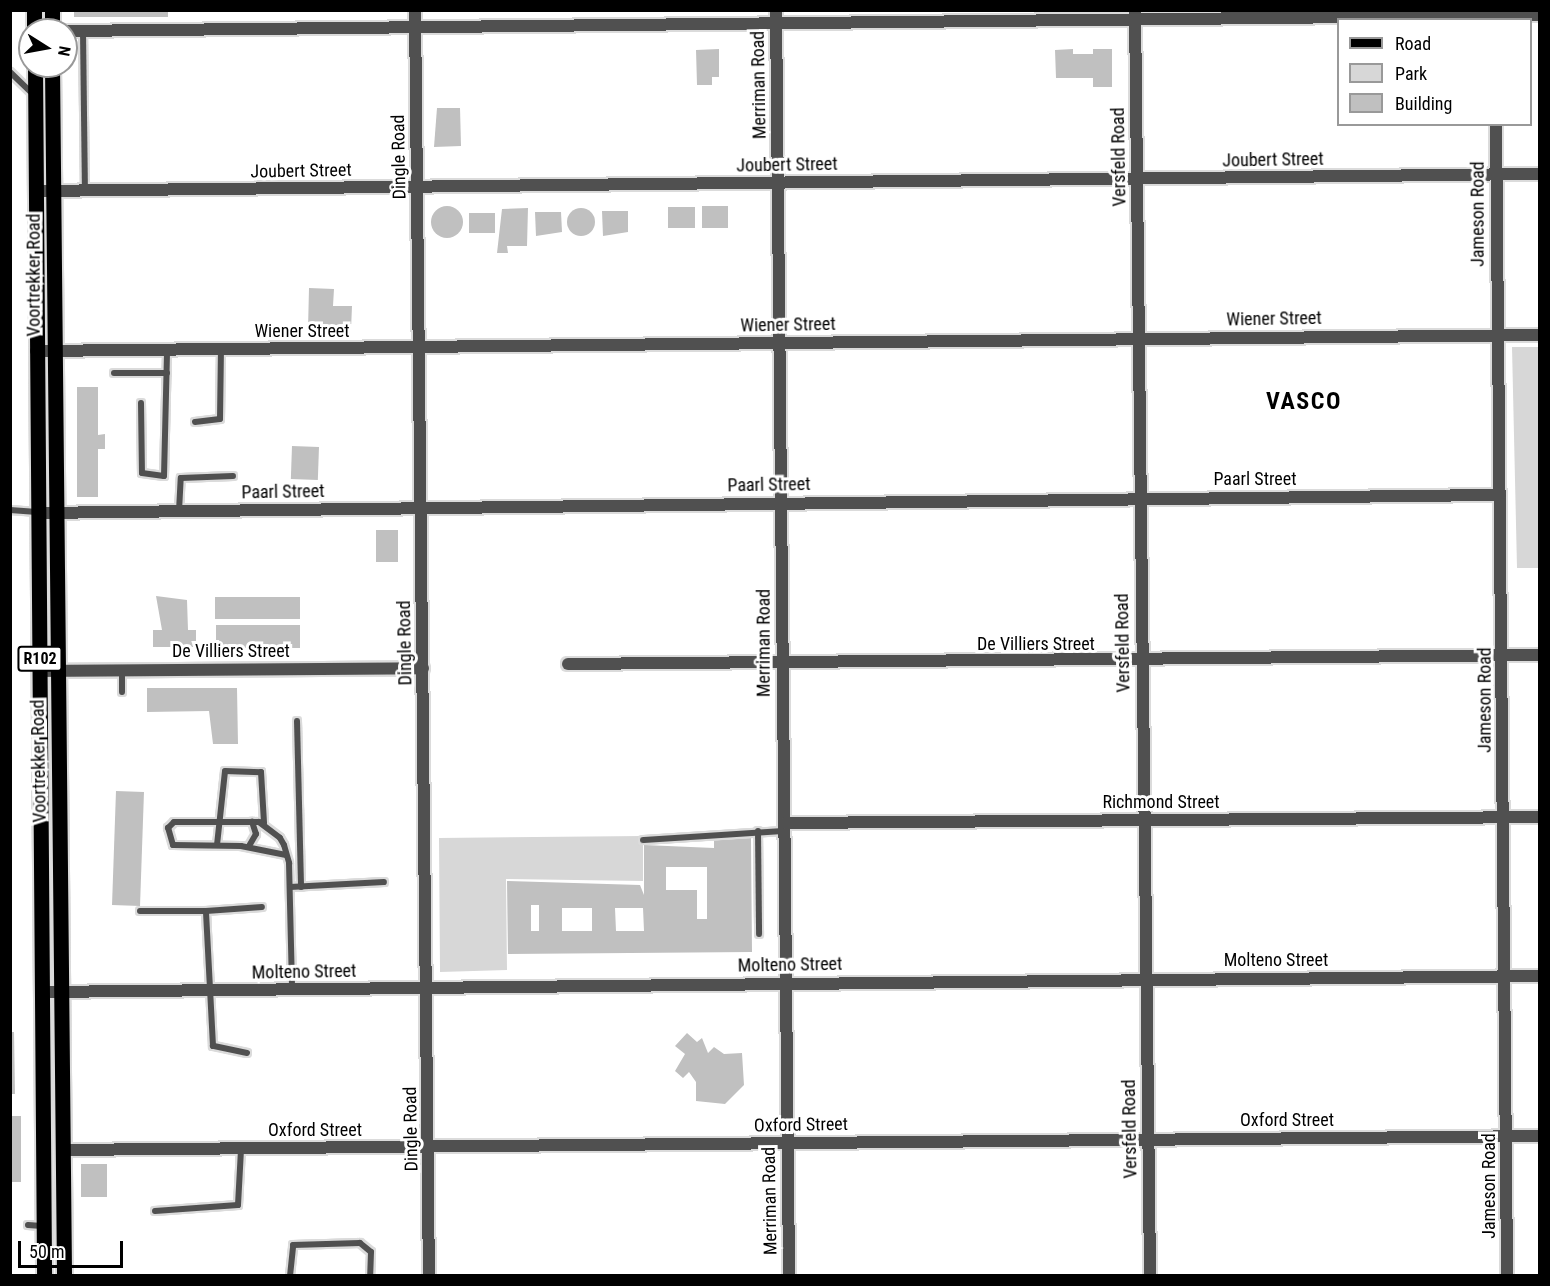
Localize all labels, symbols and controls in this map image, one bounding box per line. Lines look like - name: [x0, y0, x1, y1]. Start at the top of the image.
- north arrow: [18, 18, 78, 78]
- legend: [1337, 18, 1532, 126]
- street label: Merriman Road: [747, 31, 771, 139]
- text: Road: [1395, 33, 1431, 54]
- text: N: [54, 45, 74, 58]
- text: Park: [1395, 63, 1427, 84]
- text: Building: [1395, 93, 1452, 114]
- street label: Versfeld Road: [1107, 107, 1131, 207]
- street label: Dingle Road: [387, 114, 411, 200]
- street label: Joubert Street: [1222, 148, 1324, 172]
- street label: Joubert Street: [736, 153, 838, 177]
- street label: Joubert Street: [250, 159, 352, 183]
- street label: Jameson Road: [1467, 161, 1489, 267]
- street label: Voortrekker Road: [23, 213, 45, 337]
- street label: Wiener Street: [1226, 307, 1322, 331]
- street label: Wiener Street: [740, 313, 836, 337]
- street label: Wiener Street: [254, 320, 350, 342]
- district label: VASCO: [1266, 388, 1342, 416]
- street label: Paarl Street: [1213, 468, 1297, 490]
- street label: Paarl Street: [727, 473, 811, 497]
- street label: Paarl Street: [241, 480, 325, 504]
- street label: Merriman Road: [753, 589, 775, 697]
- street label: Versfeld Road: [1111, 593, 1135, 693]
- street label: Dingle Road: [393, 600, 417, 686]
- street label: De Villiers Street: [977, 633, 1095, 655]
- street label: De Villiers Street: [172, 640, 290, 662]
- road number: R102: [16, 646, 64, 672]
- street label: Jameson Road: [1474, 647, 1496, 753]
- street label: Voortrekker Road: [27, 699, 51, 823]
- street label: Richmond Street: [1102, 791, 1220, 813]
- street label: Molteno Street: [1224, 949, 1328, 971]
- street label: Molteno Street: [738, 953, 842, 977]
- street label: Molteno Street: [252, 960, 356, 984]
- street label: Versfeld Road: [1118, 1079, 1142, 1179]
- street label: Dingle Road: [399, 1086, 423, 1172]
- street label: Oxford Street: [1240, 1109, 1334, 1131]
- street label: Oxford Street: [754, 1113, 848, 1137]
- street label: Oxford Street: [268, 1119, 362, 1141]
- street label: Jameson Road: [1478, 1133, 1500, 1239]
- street label: Merriman Road: [758, 1147, 782, 1255]
- scale bar: [21, 1229, 126, 1267]
- text: 50 m: [29, 1241, 64, 1262]

